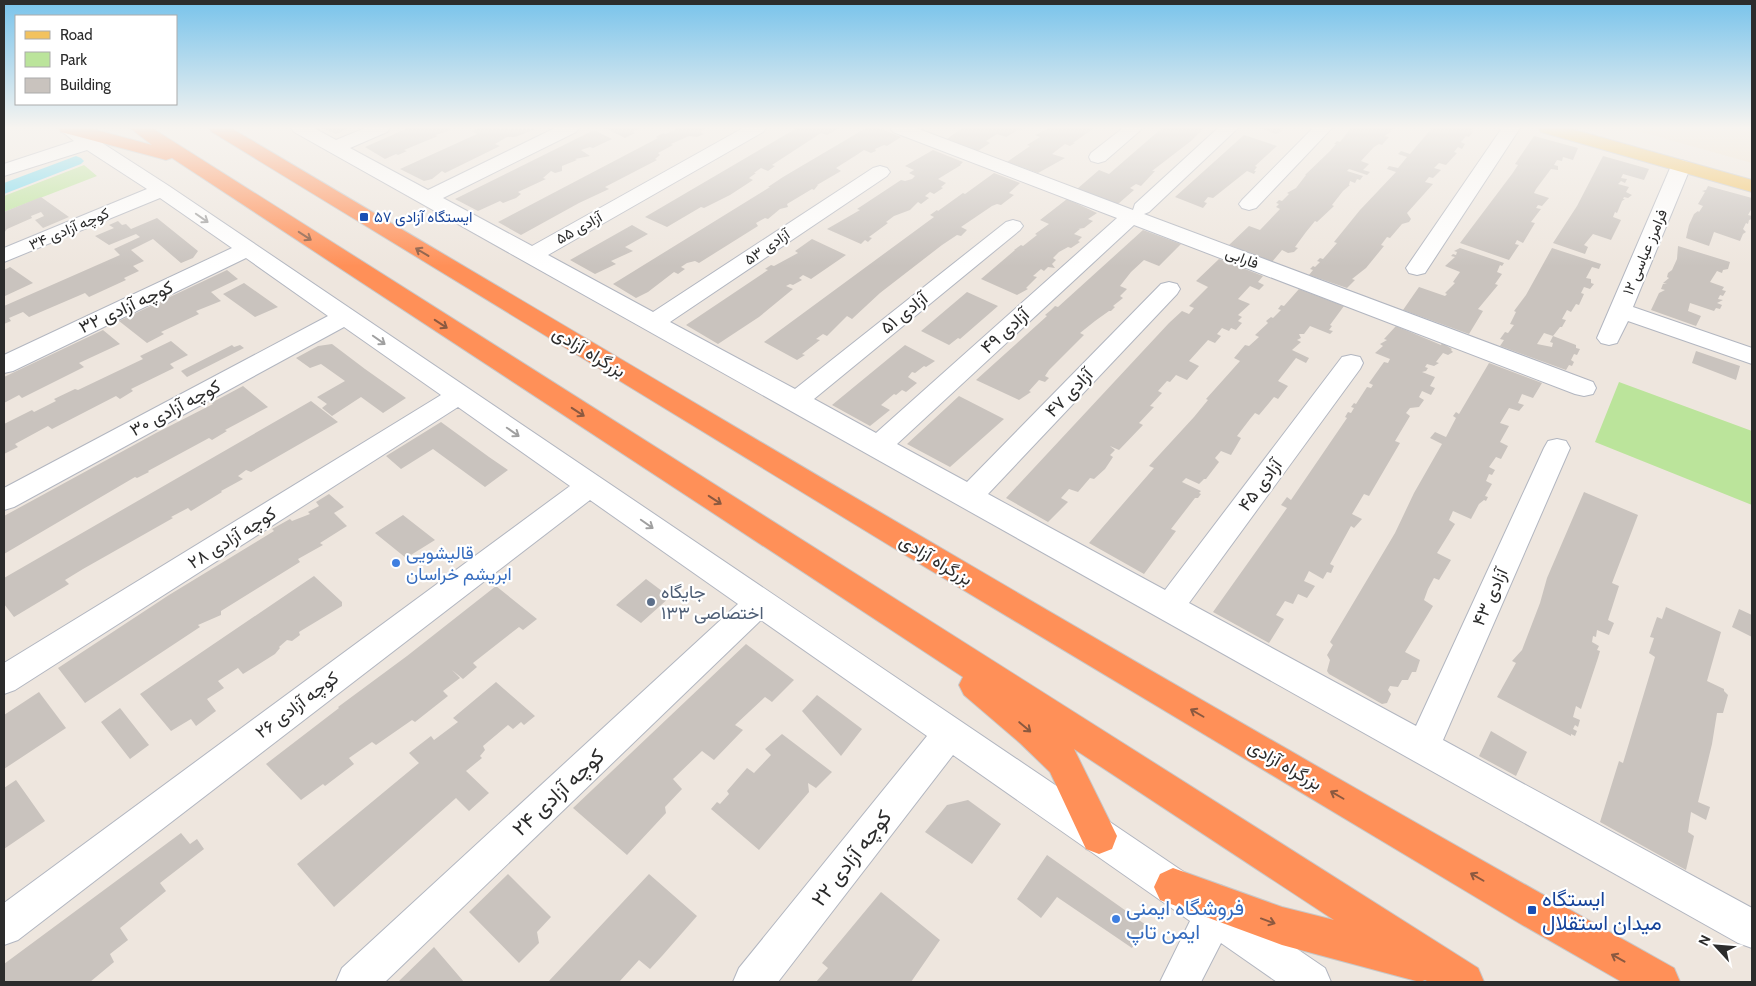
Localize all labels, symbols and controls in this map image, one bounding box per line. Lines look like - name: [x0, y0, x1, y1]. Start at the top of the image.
- legend: [15, 15, 178, 105]
- text: Road: [60, 26, 93, 44]
- text: Park: [60, 51, 87, 69]
- text: Building: [60, 76, 111, 94]
- street label: کوچه آزادی ۳۴: [26, 204, 112, 255]
- street label: فرامرز عباسی ۱۲: [1619, 206, 1672, 298]
- street label: آزادی ۵۵: [553, 207, 607, 249]
- place label: ایستگاه آزادی ۵۷: [374, 208, 472, 227]
- marker: ایستگاه آزادی ۵۷: [358, 211, 370, 223]
- one-way arrow: [195, 213, 209, 223]
- street label: ۵۳ آزادی: [741, 224, 795, 270]
- one-way arrow: [297, 232, 311, 242]
- street label: فارابی: [1223, 244, 1261, 273]
- one-way arrow: [415, 246, 429, 256]
- street label: کوچه آزادی ۳۲: [75, 276, 177, 339]
- street label: ۵۱ آزادی: [876, 286, 934, 339]
- street label: ۴۹ آزادی: [976, 302, 1035, 358]
- one-way arrow: [434, 320, 448, 330]
- street label: بزرگراه آزادی: [548, 322, 630, 382]
- one-way arrow: [372, 335, 386, 345]
- street label: ۴۷ آزادی: [1040, 363, 1099, 422]
- street label: کوچه آزادی ۳۰: [126, 375, 225, 442]
- one-way arrow: [571, 407, 585, 417]
- one-way arrow: [506, 427, 520, 437]
- street label: ۴۵ آزادی: [1233, 453, 1288, 515]
- one-way arrow: [707, 495, 721, 505]
- street label: کوچه آزادی ۲۸: [184, 502, 281, 575]
- one-way arrow: [640, 519, 654, 529]
- street label: بزرگراه آزادی: [895, 530, 977, 590]
- place label: قالیشویی ابریشم خراسان: [406, 542, 512, 586]
- marker: قالیشویی ابریشم خراسان: [390, 557, 402, 569]
- street label: ۴۳ آزادی: [1468, 563, 1513, 629]
- place label: جایگاه اختصاصی ۱۳۳: [661, 581, 764, 624]
- marker: جایگاه اختصاصی ۱۳۳: [645, 596, 657, 608]
- street label: کوچه آزادی ۲۶: [251, 667, 343, 744]
- one-way arrow: [1190, 707, 1204, 717]
- one-way arrow: [1019, 721, 1032, 732]
- street label: بزرگراه آزادی: [1244, 735, 1326, 795]
- street label: کوچه آزادی ۲۴: [507, 743, 610, 842]
- one-way arrow: [1330, 790, 1344, 800]
- street label: کوچه آزادی ۲۲: [806, 805, 898, 912]
- one-way arrow: [1470, 872, 1484, 882]
- place label: ایستگاه میدان استقلال: [1542, 886, 1662, 935]
- place label: فروشگاه ایمنی ایمن تاپ: [1126, 895, 1244, 946]
- marker: ایستگاه میدان استقلال: [1526, 904, 1538, 916]
- marker: فروشگاه ایمنی ایمن تاپ: [1110, 913, 1122, 925]
- one-way arrow: [1260, 917, 1275, 926]
- north arrow: [1691, 921, 1741, 971]
- text: N: [1694, 932, 1715, 949]
- one-way arrow: [1611, 953, 1625, 963]

